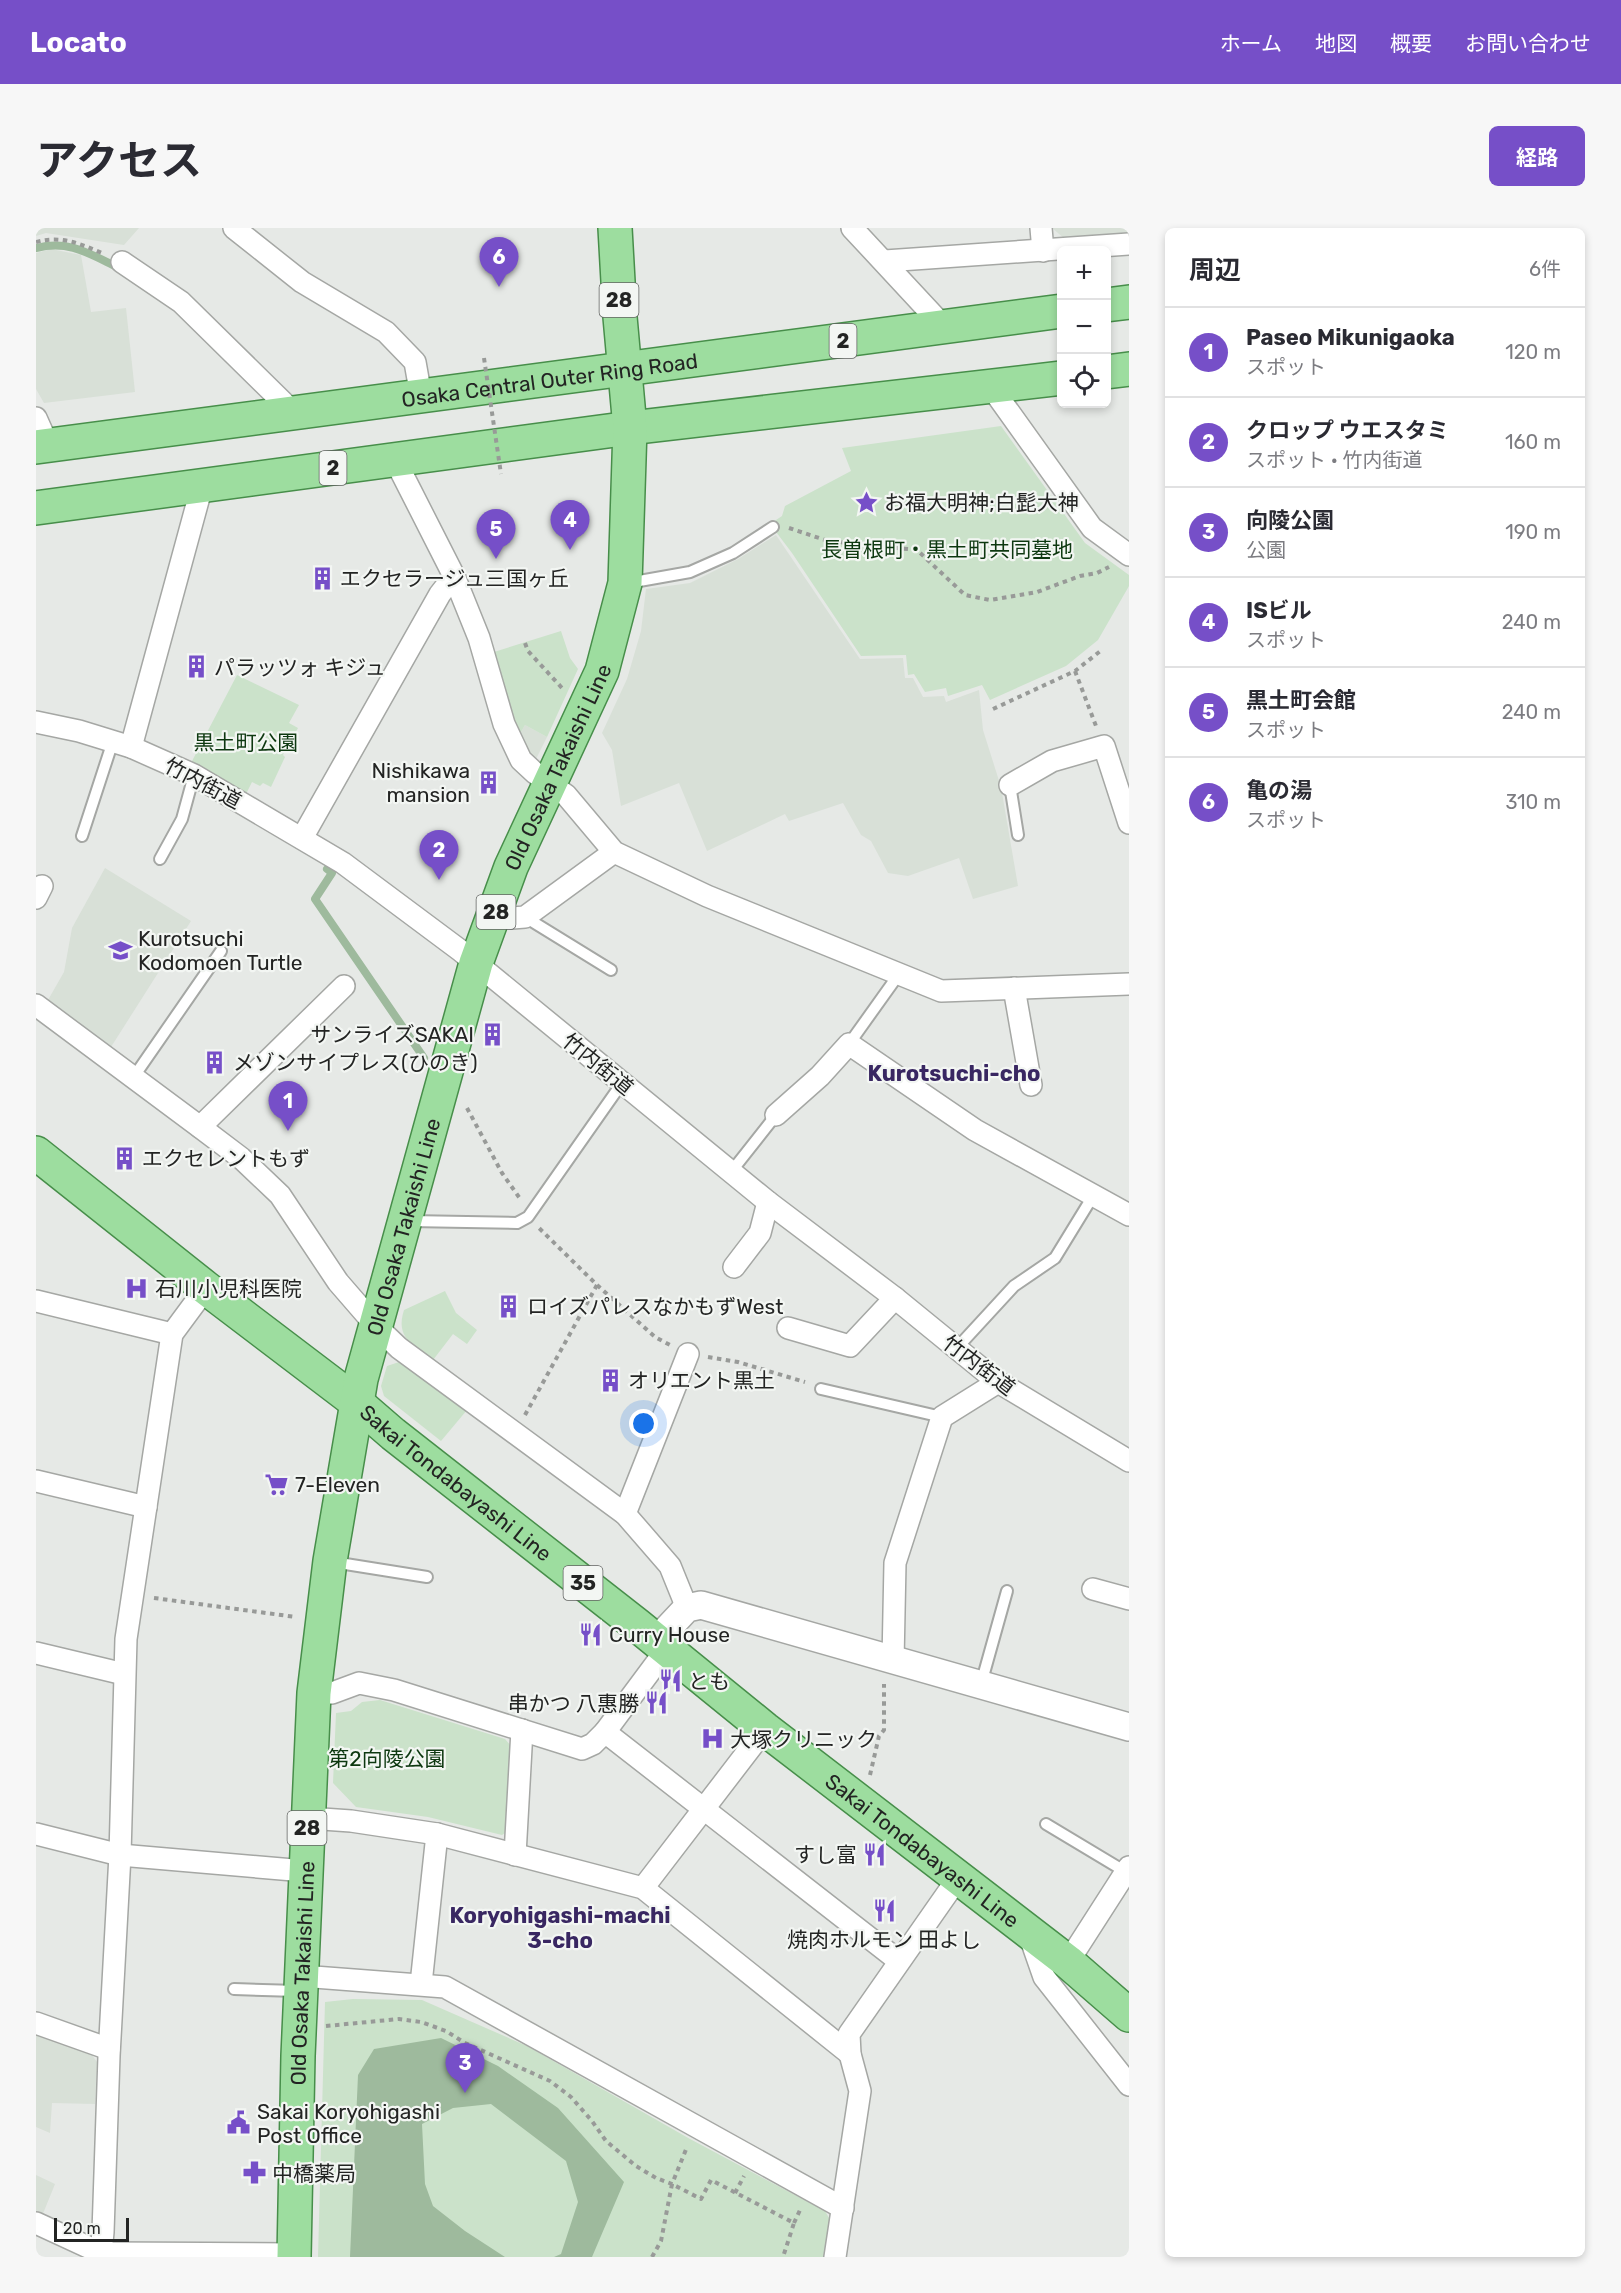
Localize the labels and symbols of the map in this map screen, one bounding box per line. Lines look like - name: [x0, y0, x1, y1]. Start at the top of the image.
- pin: 6: [480, 238, 518, 287]
- road number: 28: [600, 283, 638, 317]
- road number: 2: [830, 324, 856, 358]
- street label: Osaka Central Outer Ring Road: [400, 348, 699, 412]
- road number: 2: [320, 451, 346, 485]
- place icon: お福大明神;白髭大神: [853, 489, 879, 515]
- place label: お福大明神;白髭大神: [884, 490, 1079, 515]
- pin: 4: [550, 500, 590, 550]
- pin: 5: [476, 510, 516, 559]
- park label: 長曽根町・黒土町共同墓地: [821, 537, 1073, 562]
- building icon: エクセラージュ三国ヶ丘: [309, 565, 335, 591]
- place label: エクセラージュ三国ヶ丘: [340, 566, 569, 591]
- building icon: パラッツォ キジュ: [183, 654, 209, 680]
- place label: パラッツォ キジュ: [214, 655, 386, 680]
- street label: Old Osaka Takaishi Line: [499, 662, 616, 874]
- park label: 黒土町公園: [194, 730, 299, 755]
- street label: 竹内街道: [160, 752, 246, 814]
- place label: Nishikawa mansion: [371, 758, 470, 807]
- building icon: Nishikawa mansion: [475, 769, 501, 795]
- pin: 2: [420, 830, 458, 880]
- road number: 28: [476, 895, 516, 929]
- place label: Kurotsuchi Kodomoen Turtle: [138, 926, 303, 975]
- school or university icon: Kurotsuchi Kodomoen Turtle: [107, 937, 133, 963]
- building icon: サンライズSAKAI: [479, 1021, 505, 1047]
- place label: サンライズSAKAI: [310, 1022, 474, 1047]
- street label: 竹内街道: [557, 1028, 639, 1100]
- building icon: メゾンサイプレス(ひのき): [202, 1049, 228, 1075]
- place label: メゾンサイプレス(ひのき): [233, 1050, 478, 1075]
- district label: Kurotsuchi-cho: [868, 1060, 1040, 1087]
- pin: 1: [268, 1082, 308, 1131]
- street label: Old Osaka Takaishi Line: [361, 1115, 445, 1338]
- building icon: エクセレントもず: [111, 1145, 137, 1171]
- place label: エクセレントもず: [142, 1146, 310, 1171]
- hospital icon: 石川小児科医院: [124, 1275, 150, 1301]
- place label: 石川小児科医院: [155, 1276, 302, 1301]
- building icon: ロイズパレスなかもずWest: [496, 1293, 522, 1319]
- place label: ロイズパレスなかもずWest: [527, 1294, 783, 1319]
- street label: 竹内街道: [938, 1330, 1020, 1400]
- building icon: オリエント黒土: [597, 1367, 623, 1393]
- place label: オリエント黒土: [628, 1368, 775, 1393]
- street label: Sakai Tondabayashi Line: [355, 1399, 557, 1566]
- your location: [629, 1409, 658, 1438]
- supermarket icon: 7-Eleven: [264, 1471, 290, 1497]
- place label: 7-Eleven: [295, 1472, 380, 1497]
- road number: 35: [564, 1566, 602, 1600]
- restaurant icon: Curry House: [578, 1621, 604, 1647]
- place label: Curry House: [609, 1622, 730, 1647]
- restaurant icon: とも: [657, 1668, 683, 1694]
- place label: とも: [688, 1669, 730, 1694]
- restaurant icon: 串かつ 八惠勝: [644, 1690, 670, 1716]
- place label: 串かつ 八惠勝: [508, 1691, 639, 1716]
- hospital icon: 大塚クリニック: [699, 1726, 725, 1752]
- place label: 大塚クリニック: [730, 1727, 877, 1752]
- park label: 第2向陵公園: [328, 1746, 446, 1771]
- street label: Sakai Tondabayashi Line: [821, 1768, 1024, 1932]
- road number: 28: [288, 1811, 326, 1845]
- restaurant icon: すし富: [862, 1841, 888, 1867]
- place label: すし富: [794, 1842, 857, 1867]
- street label: Old Osaka Takaishi Line: [285, 1860, 319, 2086]
- restaurant icon: 焼肉ホルモン 田よし: [871, 1898, 897, 1924]
- district label: Koryohigashi-machi 3-cho: [450, 1902, 671, 1954]
- place label: 焼肉ホルモン 田よし: [787, 1927, 981, 1952]
- pin: 3: [446, 2044, 484, 2093]
- place label: Sakai Koryohigashi Post Office: [257, 2099, 440, 2148]
- public building icon: Sakai Koryohigashi Post Office: [226, 2110, 252, 2136]
- pharmacy icon: 中橋薬局: [241, 2160, 267, 2186]
- place label: 中橋薬局: [272, 2161, 356, 2186]
- scale bar: [54, 2215, 129, 2242]

